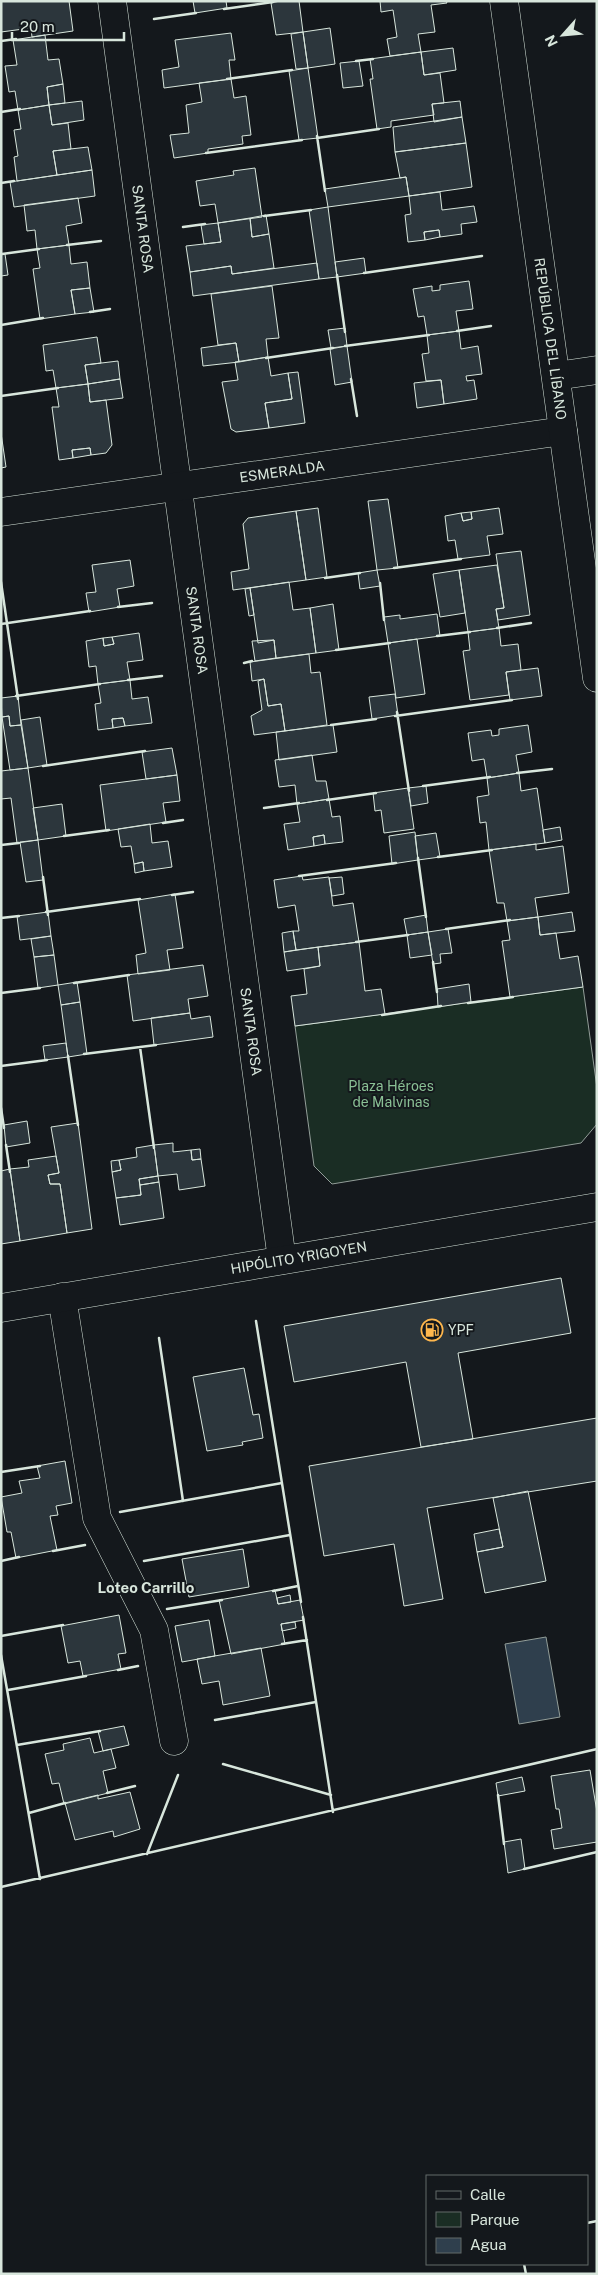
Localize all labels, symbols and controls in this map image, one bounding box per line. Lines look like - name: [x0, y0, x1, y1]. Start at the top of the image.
- scale bar: [12, 10, 125, 42]
- north arrow: [538, 10, 588, 60]
- text: 20 m: [20, 18, 55, 35]
- text: N: [542, 32, 561, 49]
- street label: SANTA ROSA: [129, 184, 157, 274]
- street label: REPÚBLICA DEL LÍBANO: [531, 257, 569, 421]
- street label: ESMERALDA: [238, 457, 326, 486]
- street label: SANTA ROSA: [183, 585, 211, 675]
- street label: SANTA ROSA: [237, 987, 265, 1077]
- park label: Plaza Héroes de Malvinas: [348, 1078, 434, 1110]
- street label: HIPÓLITO YRIGOYEN: [229, 1238, 368, 1277]
- fuel station icon: YPF: [420, 1318, 444, 1342]
- place label: YPF: [448, 1322, 474, 1338]
- district label: Loteo Carrillo: [98, 1579, 195, 1596]
- legend: [426, 2175, 588, 2265]
- text: Calle: [470, 2186, 506, 2203]
- text: Parque: [470, 2211, 520, 2228]
- text: Agua: [470, 2236, 507, 2253]

